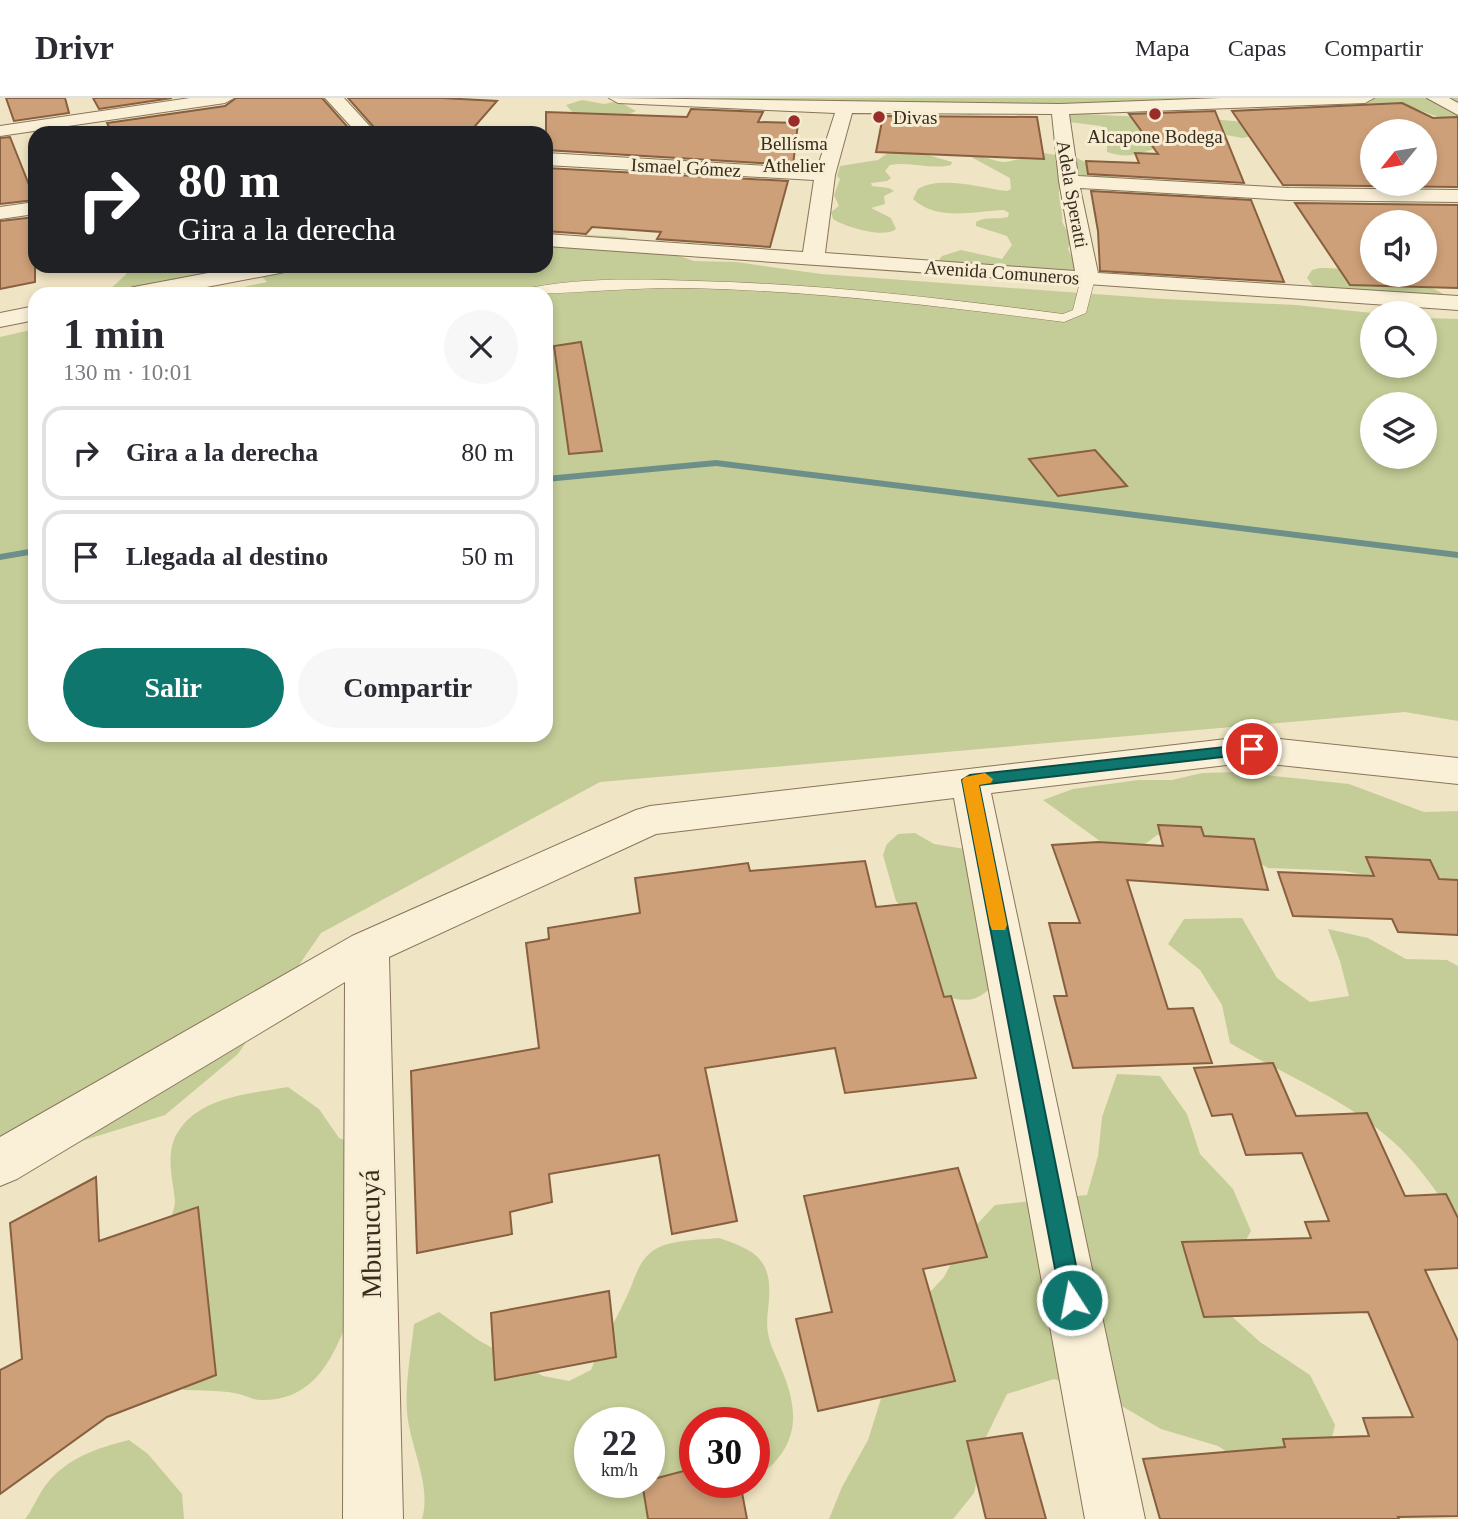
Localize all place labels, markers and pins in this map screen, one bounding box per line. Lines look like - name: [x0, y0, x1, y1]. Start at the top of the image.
- marker: Alcapone Bodega: [1147, 106, 1163, 122]
- place label: Divas: [893, 107, 937, 128]
- marker: Divas: [871, 109, 887, 125]
- marker: Bellísma Athelier: [786, 113, 802, 129]
- place label: Alcapone Bodega: [1087, 126, 1223, 147]
- place label: Bellísma Athelier: [760, 133, 828, 176]
- pin: [1222, 719, 1282, 779]

